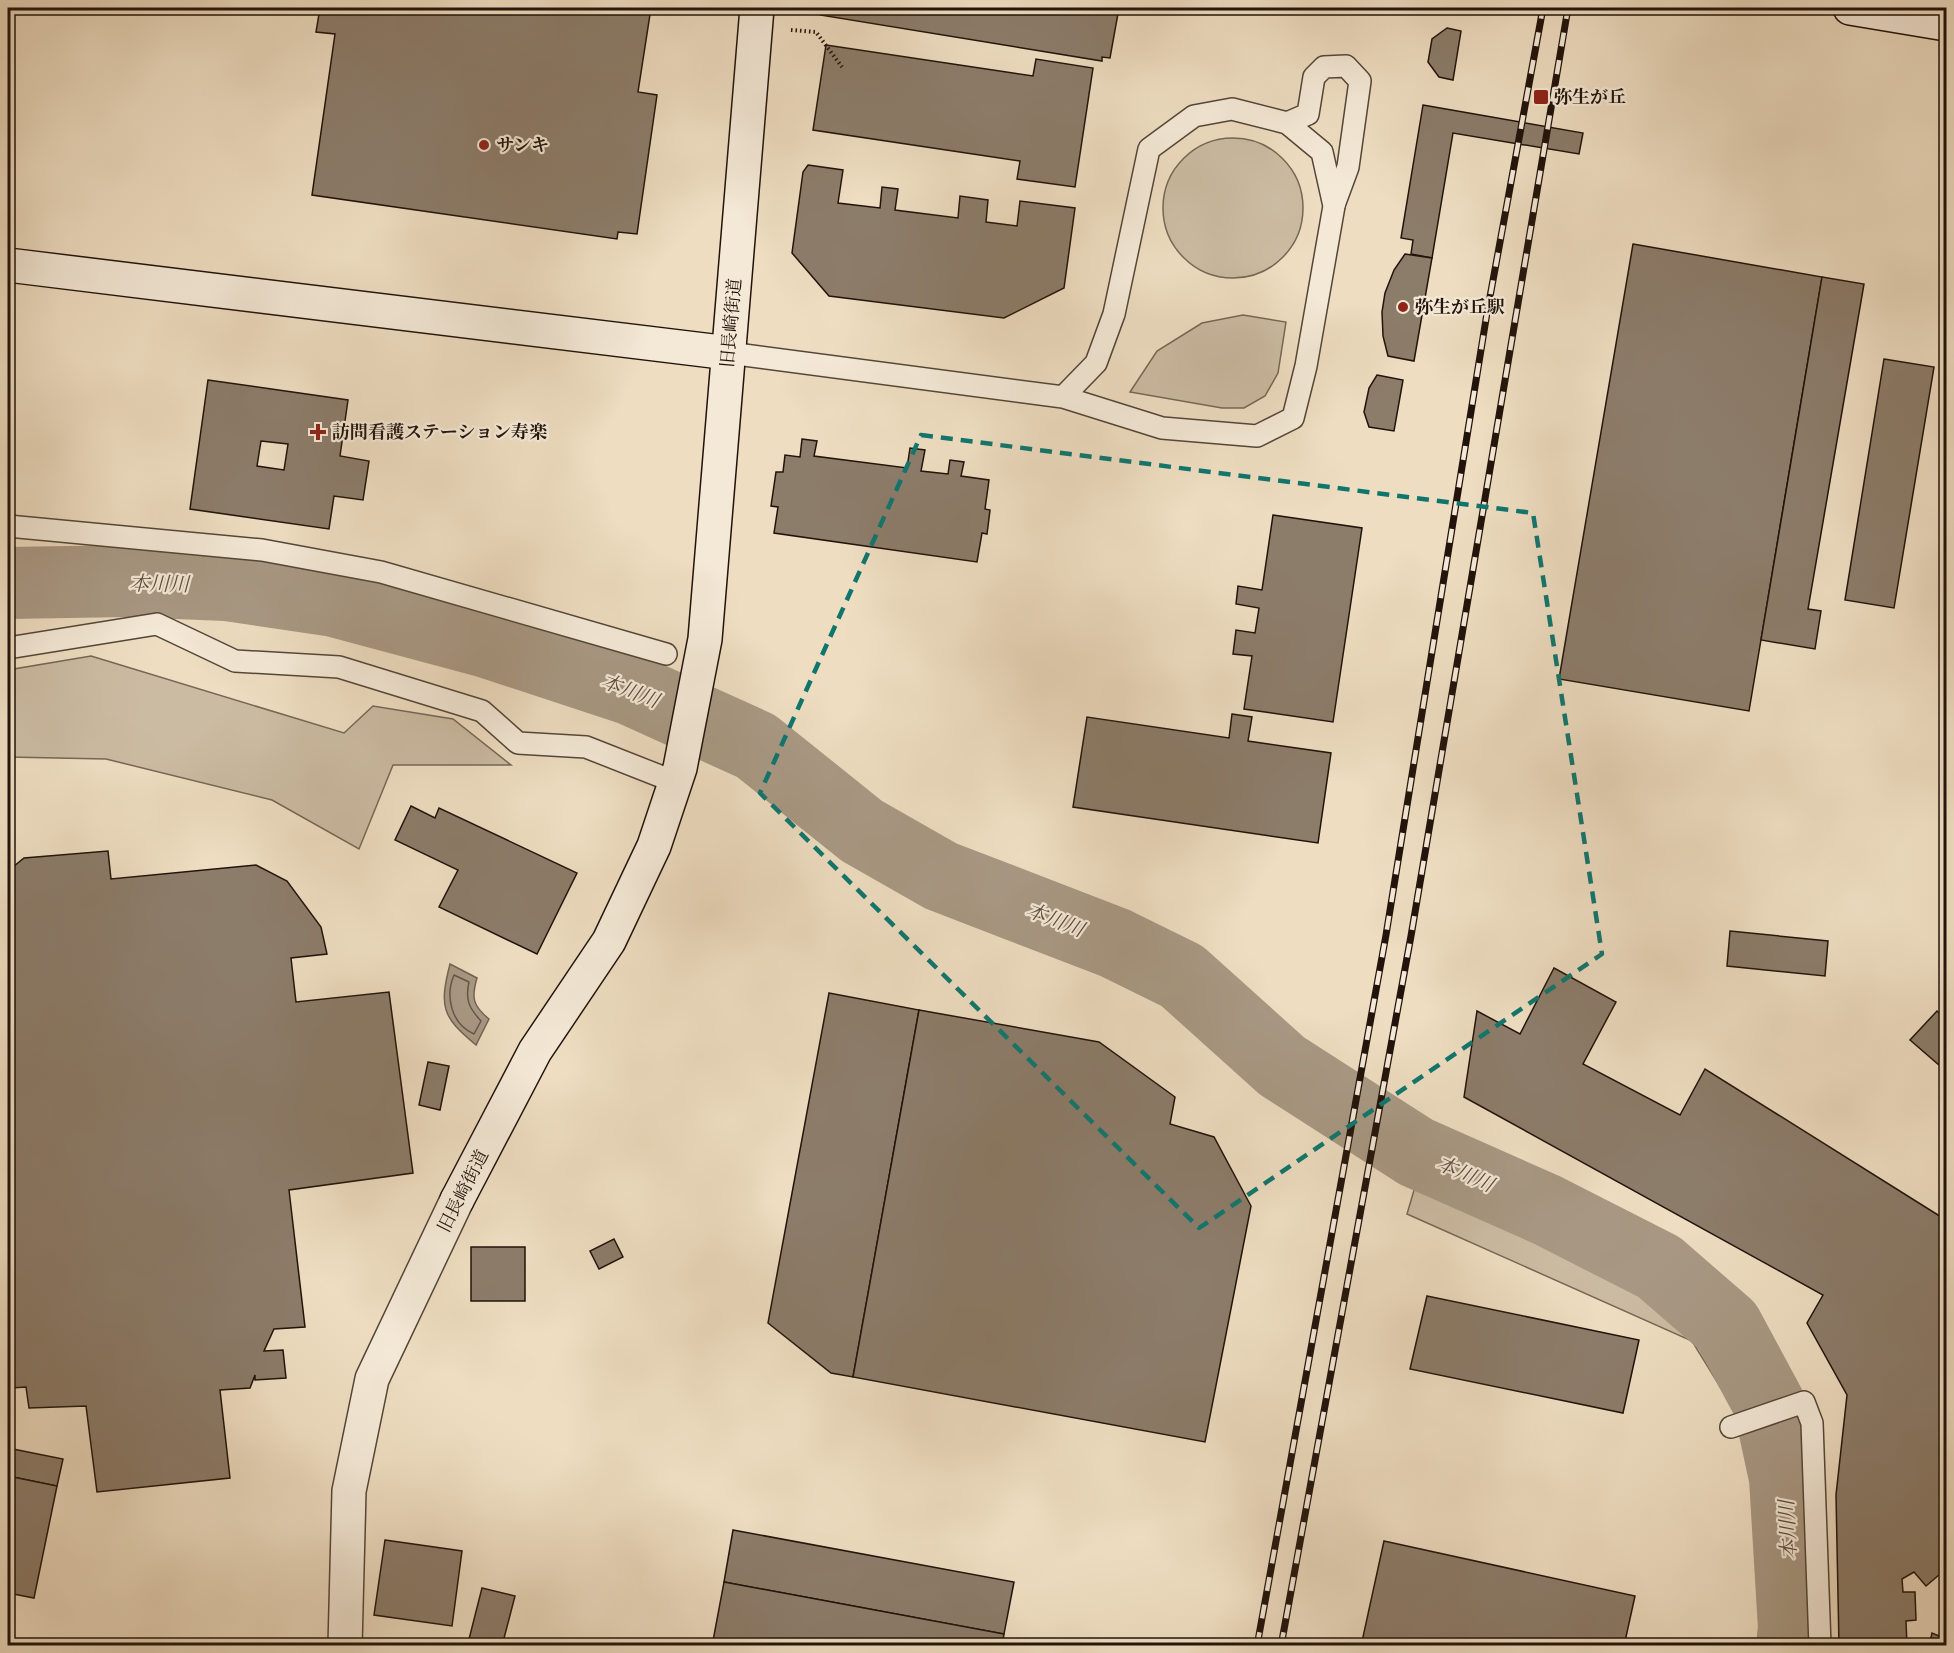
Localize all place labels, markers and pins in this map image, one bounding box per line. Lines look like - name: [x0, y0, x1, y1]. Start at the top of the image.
- place label: 弥生が丘: [1554, 85, 1626, 109]
- marker: 弥生が丘: [1532, 88, 1550, 106]
- place label: サンキ: [496, 133, 549, 157]
- marker: サンキ: [477, 138, 491, 152]
- place label: 弥生が丘駅: [1415, 295, 1505, 319]
- marker: 弥生が丘駅: [1396, 300, 1410, 314]
- place label: 訪問看護ステーション寿楽: [332, 420, 547, 444]
- marker: 訪問看護ステーション寿楽: [309, 423, 327, 441]

